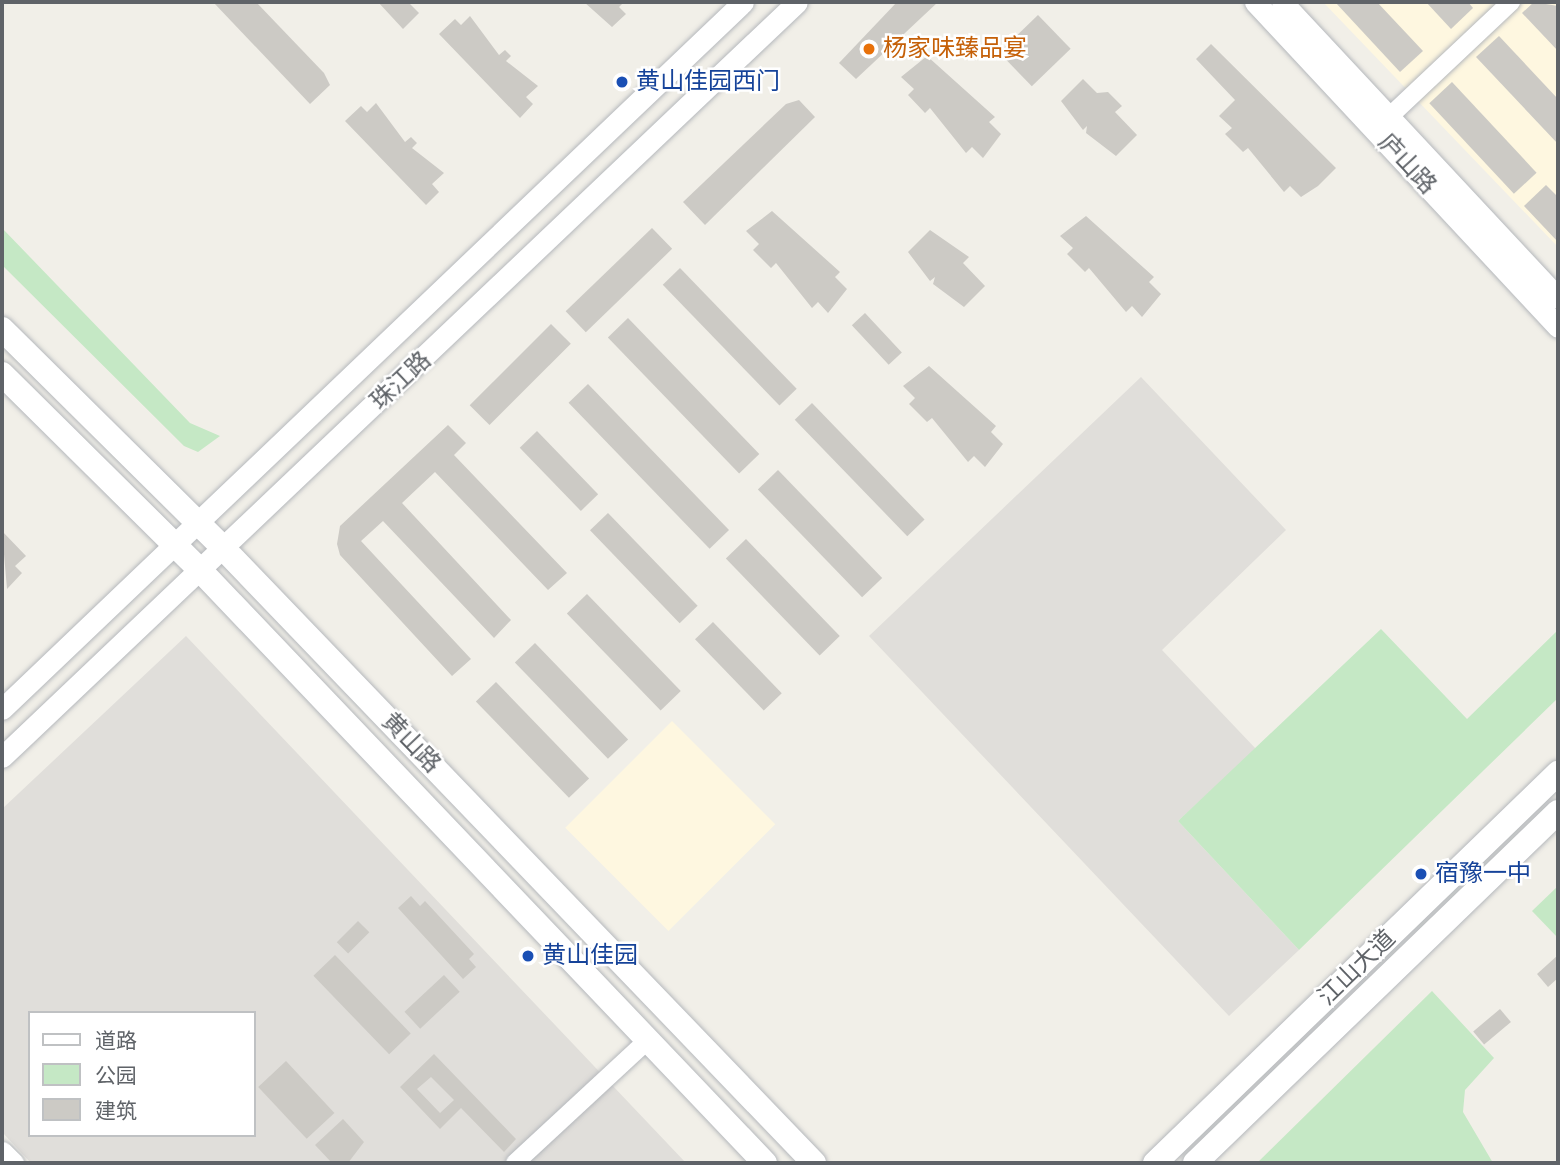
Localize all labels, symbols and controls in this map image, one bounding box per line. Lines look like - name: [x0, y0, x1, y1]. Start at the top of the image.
- place label: 杨家味臻品宴: [883, 35, 1027, 63]
- marker: 杨家味臻品宴: [861, 41, 877, 57]
- place label: 黄山佳园西门: [636, 68, 780, 96]
- marker: 黄山佳园西门: [614, 74, 630, 90]
- street label: 庐山路: [1372, 128, 1442, 200]
- street label: 珠江路: [365, 346, 437, 416]
- street label: 黄山路: [376, 707, 446, 779]
- place label: 宿豫一中: [1435, 860, 1531, 888]
- marker: 宿豫一中: [1413, 866, 1429, 882]
- street label: 江山大道: [1312, 924, 1402, 1012]
- place label: 黄山佳园: [542, 942, 638, 970]
- marker: 黄山佳园: [520, 948, 536, 964]
- legend: [28, 1011, 256, 1137]
- text: 道路: [95, 1026, 137, 1056]
- text: 公园: [95, 1061, 137, 1091]
- text: 建筑: [95, 1096, 137, 1126]

